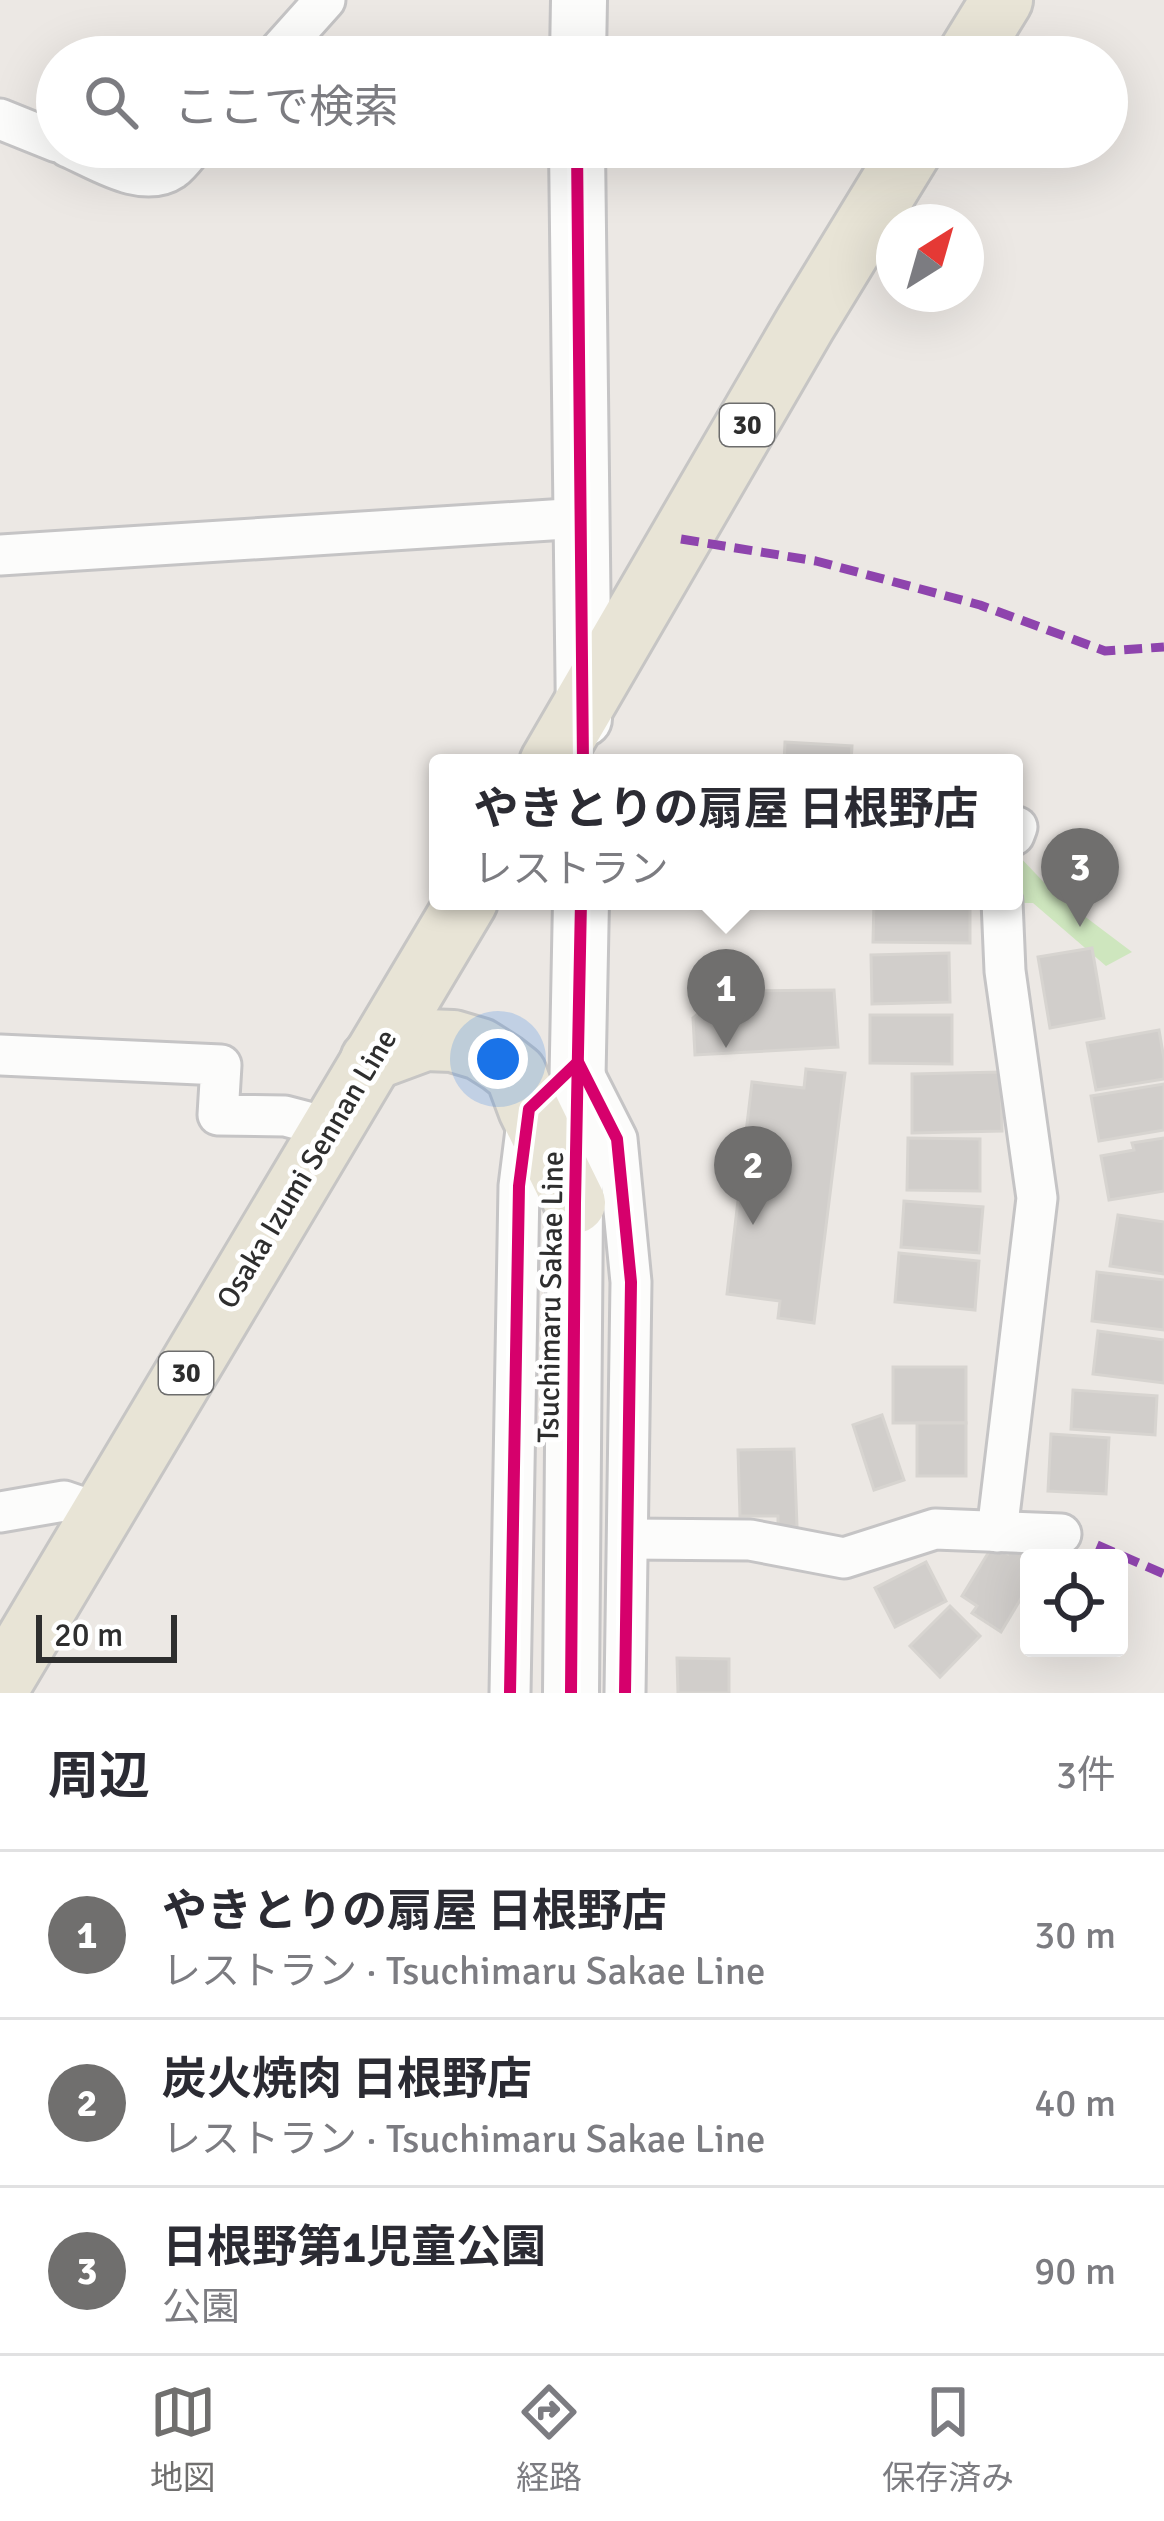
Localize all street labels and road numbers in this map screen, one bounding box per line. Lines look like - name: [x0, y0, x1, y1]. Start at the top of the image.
- road number: 30: [720, 404, 774, 446]
- street label: Osaka Izumi Sennan Line: [209, 1023, 405, 1315]
- street label: Tsuchimaru Sakae Line: [530, 1151, 572, 1443]
- road number: 30: [159, 1352, 213, 1394]

